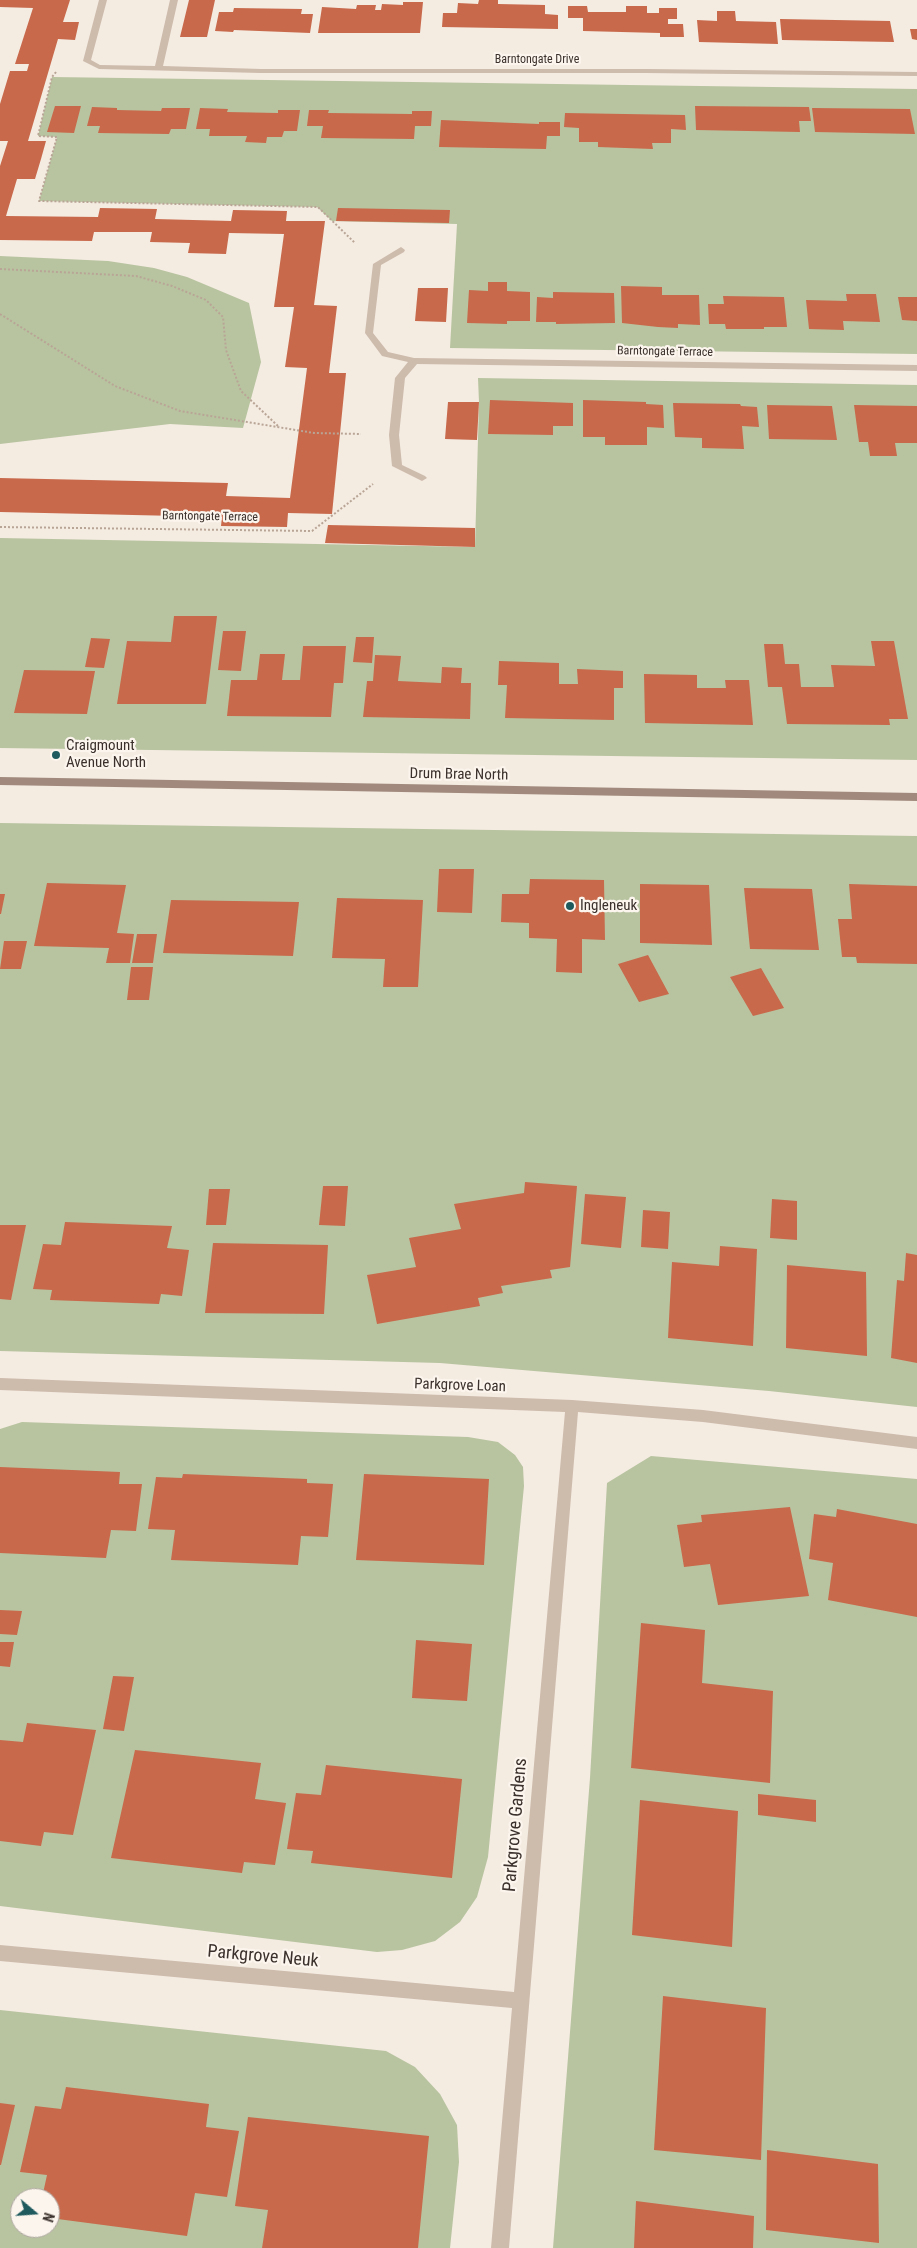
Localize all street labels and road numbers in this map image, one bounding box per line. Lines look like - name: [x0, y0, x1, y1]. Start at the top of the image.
- street label: Barntongate Drive: [495, 53, 579, 67]
- street label: Barntongate Terrace: [617, 344, 713, 360]
- street label: Barntongate Terrace: [162, 509, 258, 525]
- street label: Drum Brae North: [410, 765, 508, 785]
- street label: Parkgrove Loan: [414, 1375, 506, 1397]
- street label: Parkgrove Gardens: [499, 1757, 533, 1893]
- street label: Parkgrove Neuk: [206, 1941, 320, 1973]

